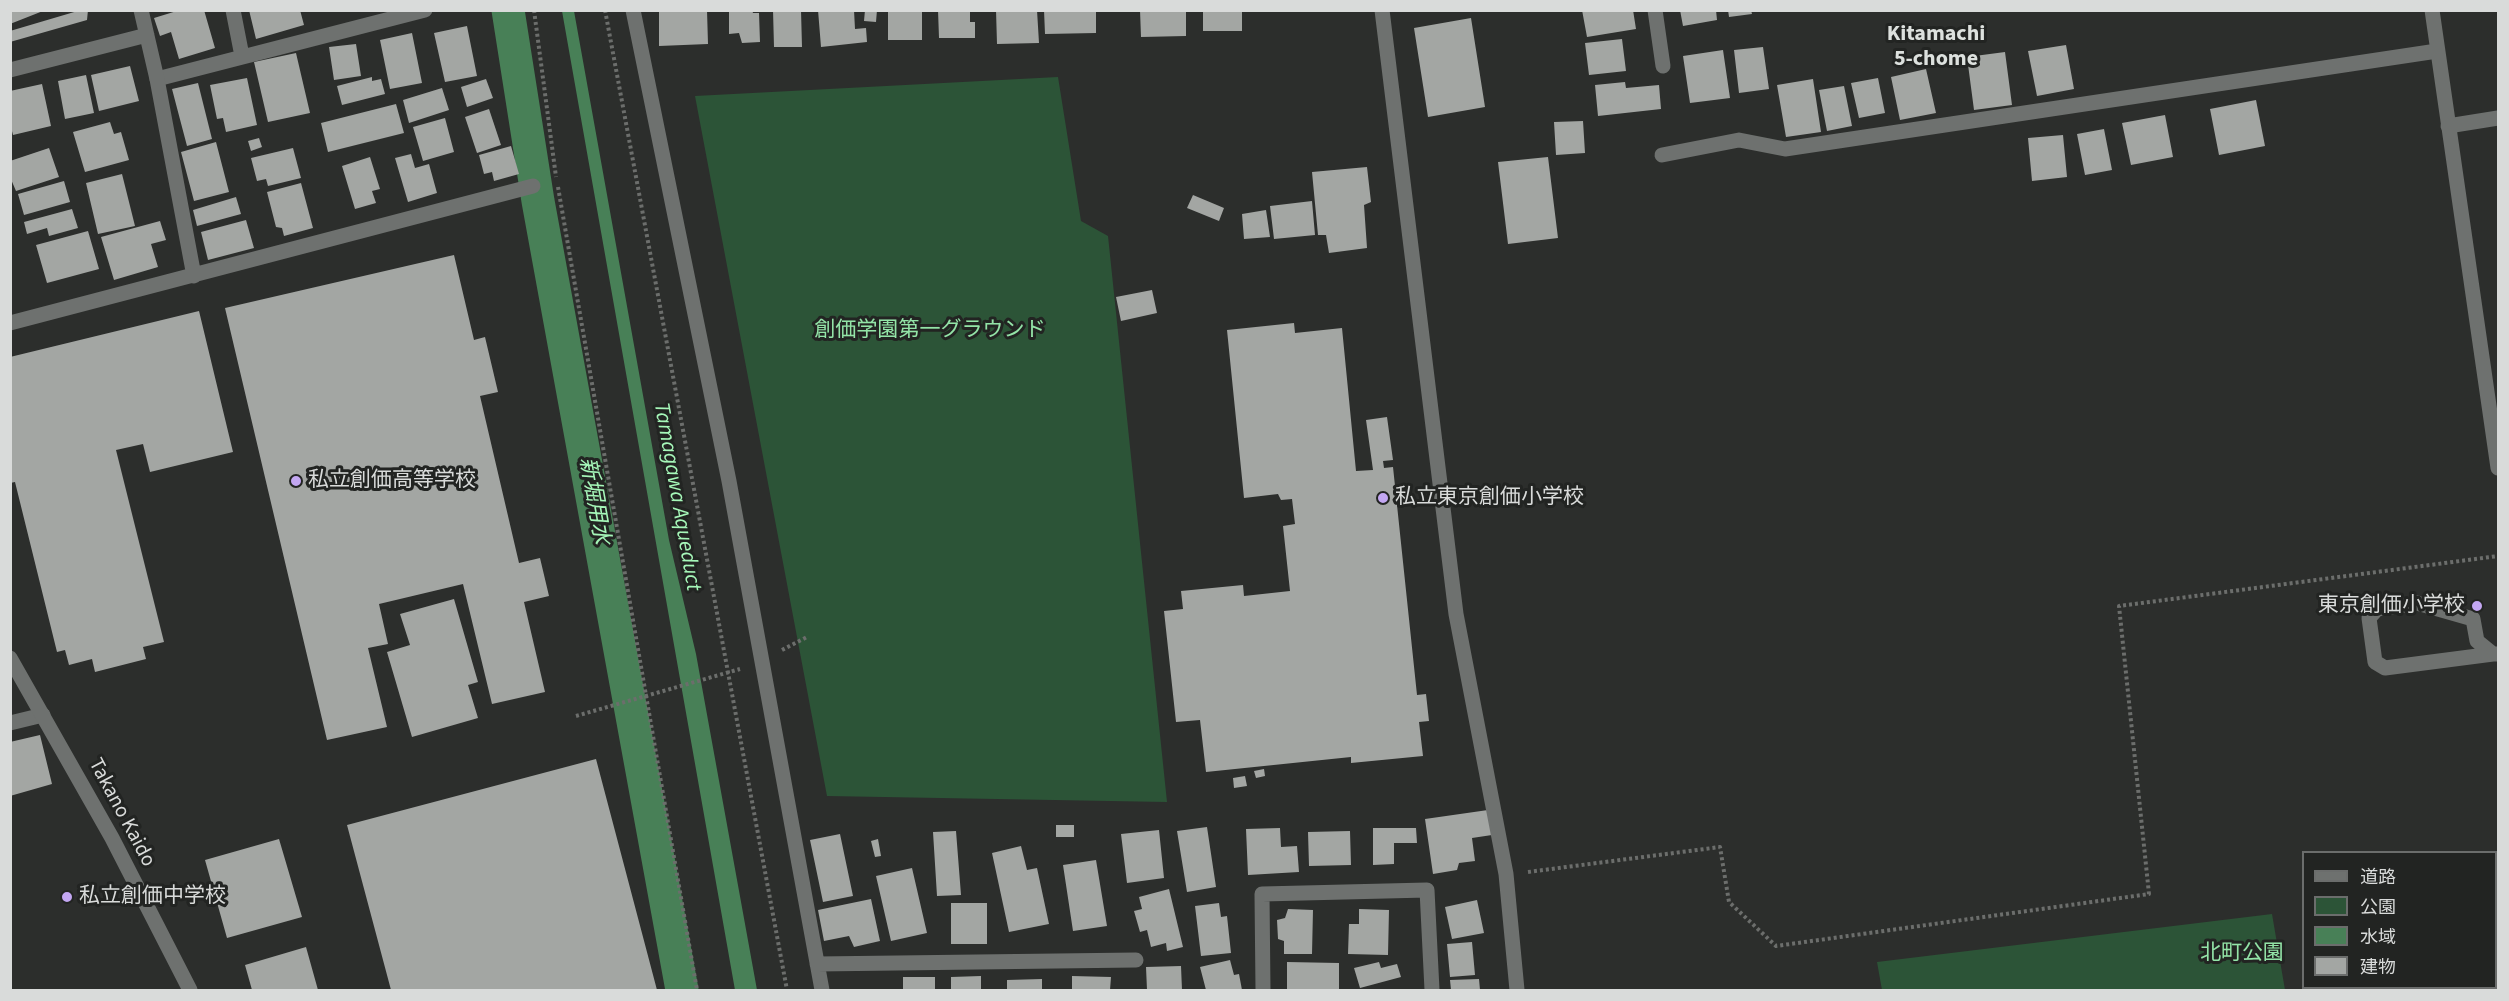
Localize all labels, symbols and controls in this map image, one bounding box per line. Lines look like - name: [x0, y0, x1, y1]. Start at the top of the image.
- district label: Kitamachi 5-chome: [1887, 22, 1985, 74]
- park label: 創価学園第一グラウンド: [815, 318, 1045, 344]
- water label: Tamagawa Aqueduct: [646, 401, 706, 593]
- water label: 新堀用水: [572, 455, 614, 547]
- place label: 私立創価高等学校: [308, 468, 476, 494]
- marker: 私立創価高等学校: [289, 474, 303, 488]
- place label: 私立東京創価小学校: [1395, 485, 1584, 511]
- marker: 私立東京創価小学校: [1376, 491, 1390, 505]
- place label: 東京創価小学校: [2318, 593, 2465, 619]
- marker: 東京創価小学校: [2470, 599, 2484, 613]
- street label: Takano Kaido: [82, 755, 160, 871]
- legend: [2302, 851, 2497, 989]
- text: 道路: [2360, 865, 2396, 890]
- place label: 私立創価中学校: [79, 884, 226, 910]
- marker: 私立創価中学校: [60, 890, 74, 904]
- text: 公園: [2360, 895, 2396, 920]
- text: 水域: [2360, 925, 2396, 950]
- park label: 北町公園: [2200, 941, 2284, 967]
- text: 建物: [2360, 955, 2396, 980]

